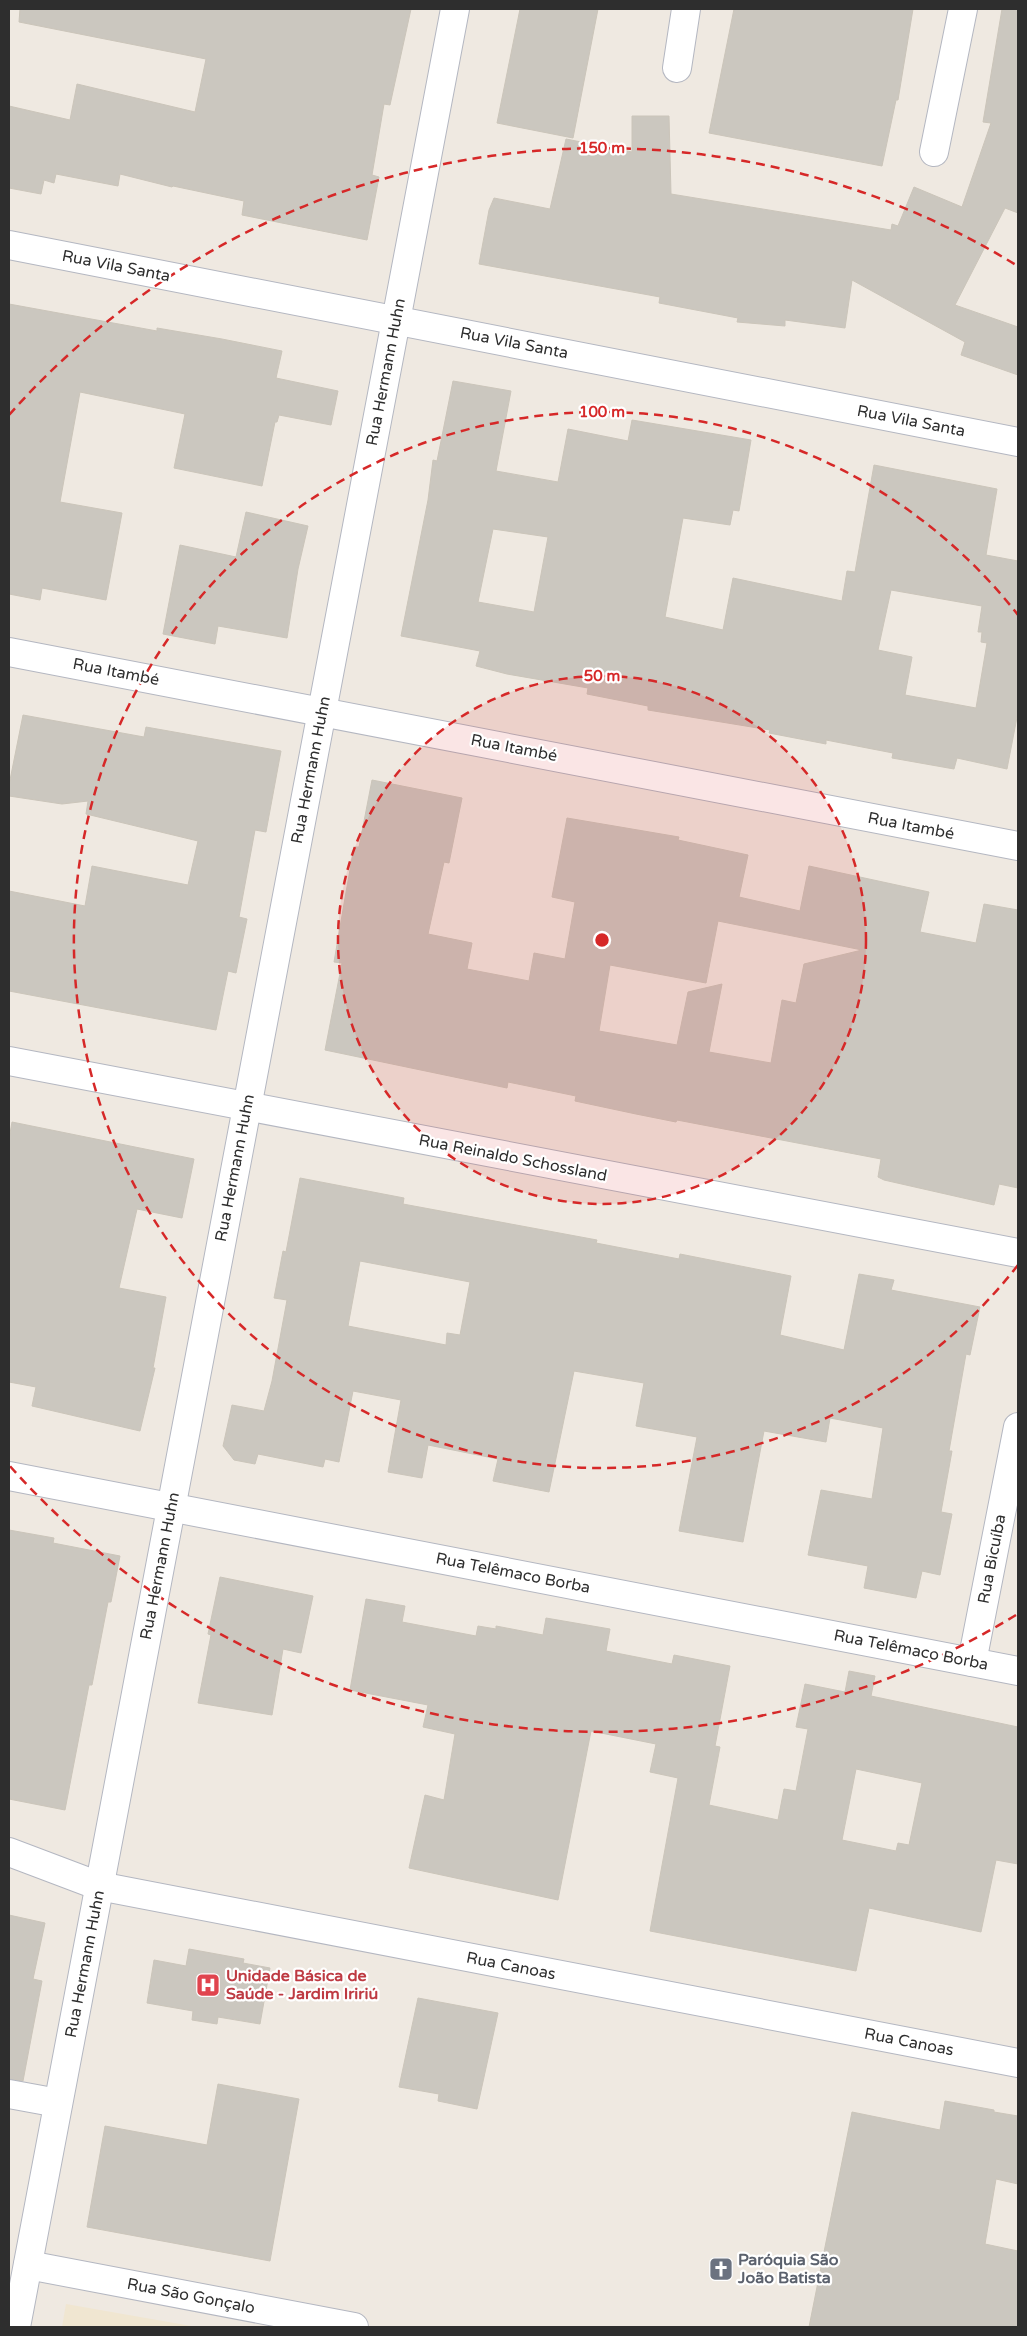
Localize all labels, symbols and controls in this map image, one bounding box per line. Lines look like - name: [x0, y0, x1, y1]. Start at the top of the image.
- text: 150 m: [579, 139, 625, 157]
- street label: Rua Vila Santa: [60, 246, 172, 286]
- street label: Rua Hermann Huhn: [362, 297, 410, 447]
- street label: Rua Vila Santa: [458, 323, 570, 363]
- street label: Rua Vila Santa: [855, 401, 967, 441]
- text: 100 m: [579, 403, 625, 421]
- street label: Rua Itambé: [71, 654, 161, 690]
- text: 50 m: [584, 667, 620, 685]
- street label: Rua Hermann Huhn: [287, 695, 335, 845]
- street label: Rua Itambé: [469, 730, 559, 766]
- street label: Rua Itambé: [866, 808, 956, 844]
- centre of rings: [593, 931, 611, 949]
- street label: Rua Hermann Huhn: [211, 1093, 259, 1243]
- street label: Rua Reinaldo Schossland: [417, 1130, 609, 1186]
- street label: Rua Hermann Huhn: [136, 1491, 184, 1641]
- street label: Rua Bicuíba: [974, 1513, 1010, 1605]
- street label: Rua Telêmaco Borba: [434, 1548, 592, 1598]
- street label: Rua Telêmaco Borba: [832, 1625, 990, 1675]
- street label: Rua Hermann Huhn: [61, 1889, 109, 2039]
- street label: Rua Canoas: [465, 1948, 557, 1984]
- place label: Unidade Básica de Saúde - Jardim Iririú: [226, 1966, 378, 2004]
- hospital icon: Unidade Básica de Saúde - Jardim Iririú: [195, 1972, 221, 1998]
- street label: Rua Canoas: [863, 2024, 955, 2060]
- place label: Paróquia São João Batista: [737, 2250, 839, 2288]
- church icon: Paróquia São João Batista: [708, 2256, 734, 2282]
- street label: Rua São Gonçalo: [125, 2274, 257, 2318]

